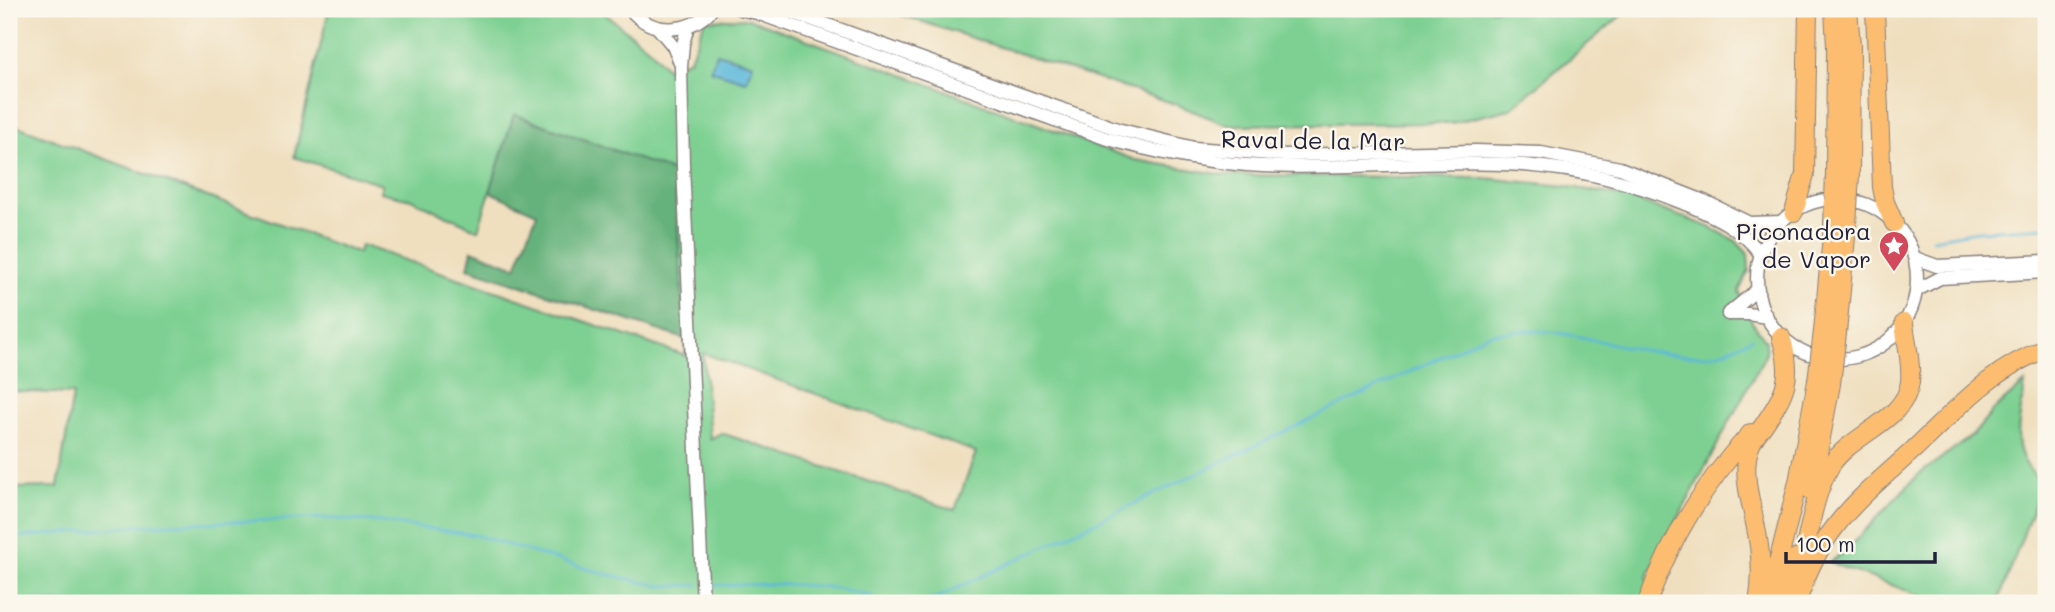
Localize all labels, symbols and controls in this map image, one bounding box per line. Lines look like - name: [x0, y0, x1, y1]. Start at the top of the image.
- street label: Raval de la Mar: [1221, 122, 1405, 157]
- place label: Piconadora de Vapor: [1736, 215, 1871, 274]
- place icon: Piconadora de Vapor: [1877, 229, 1911, 273]
- scale bar: [1786, 521, 1934, 565]
- text: 100 m: [1796, 530, 1855, 557]

